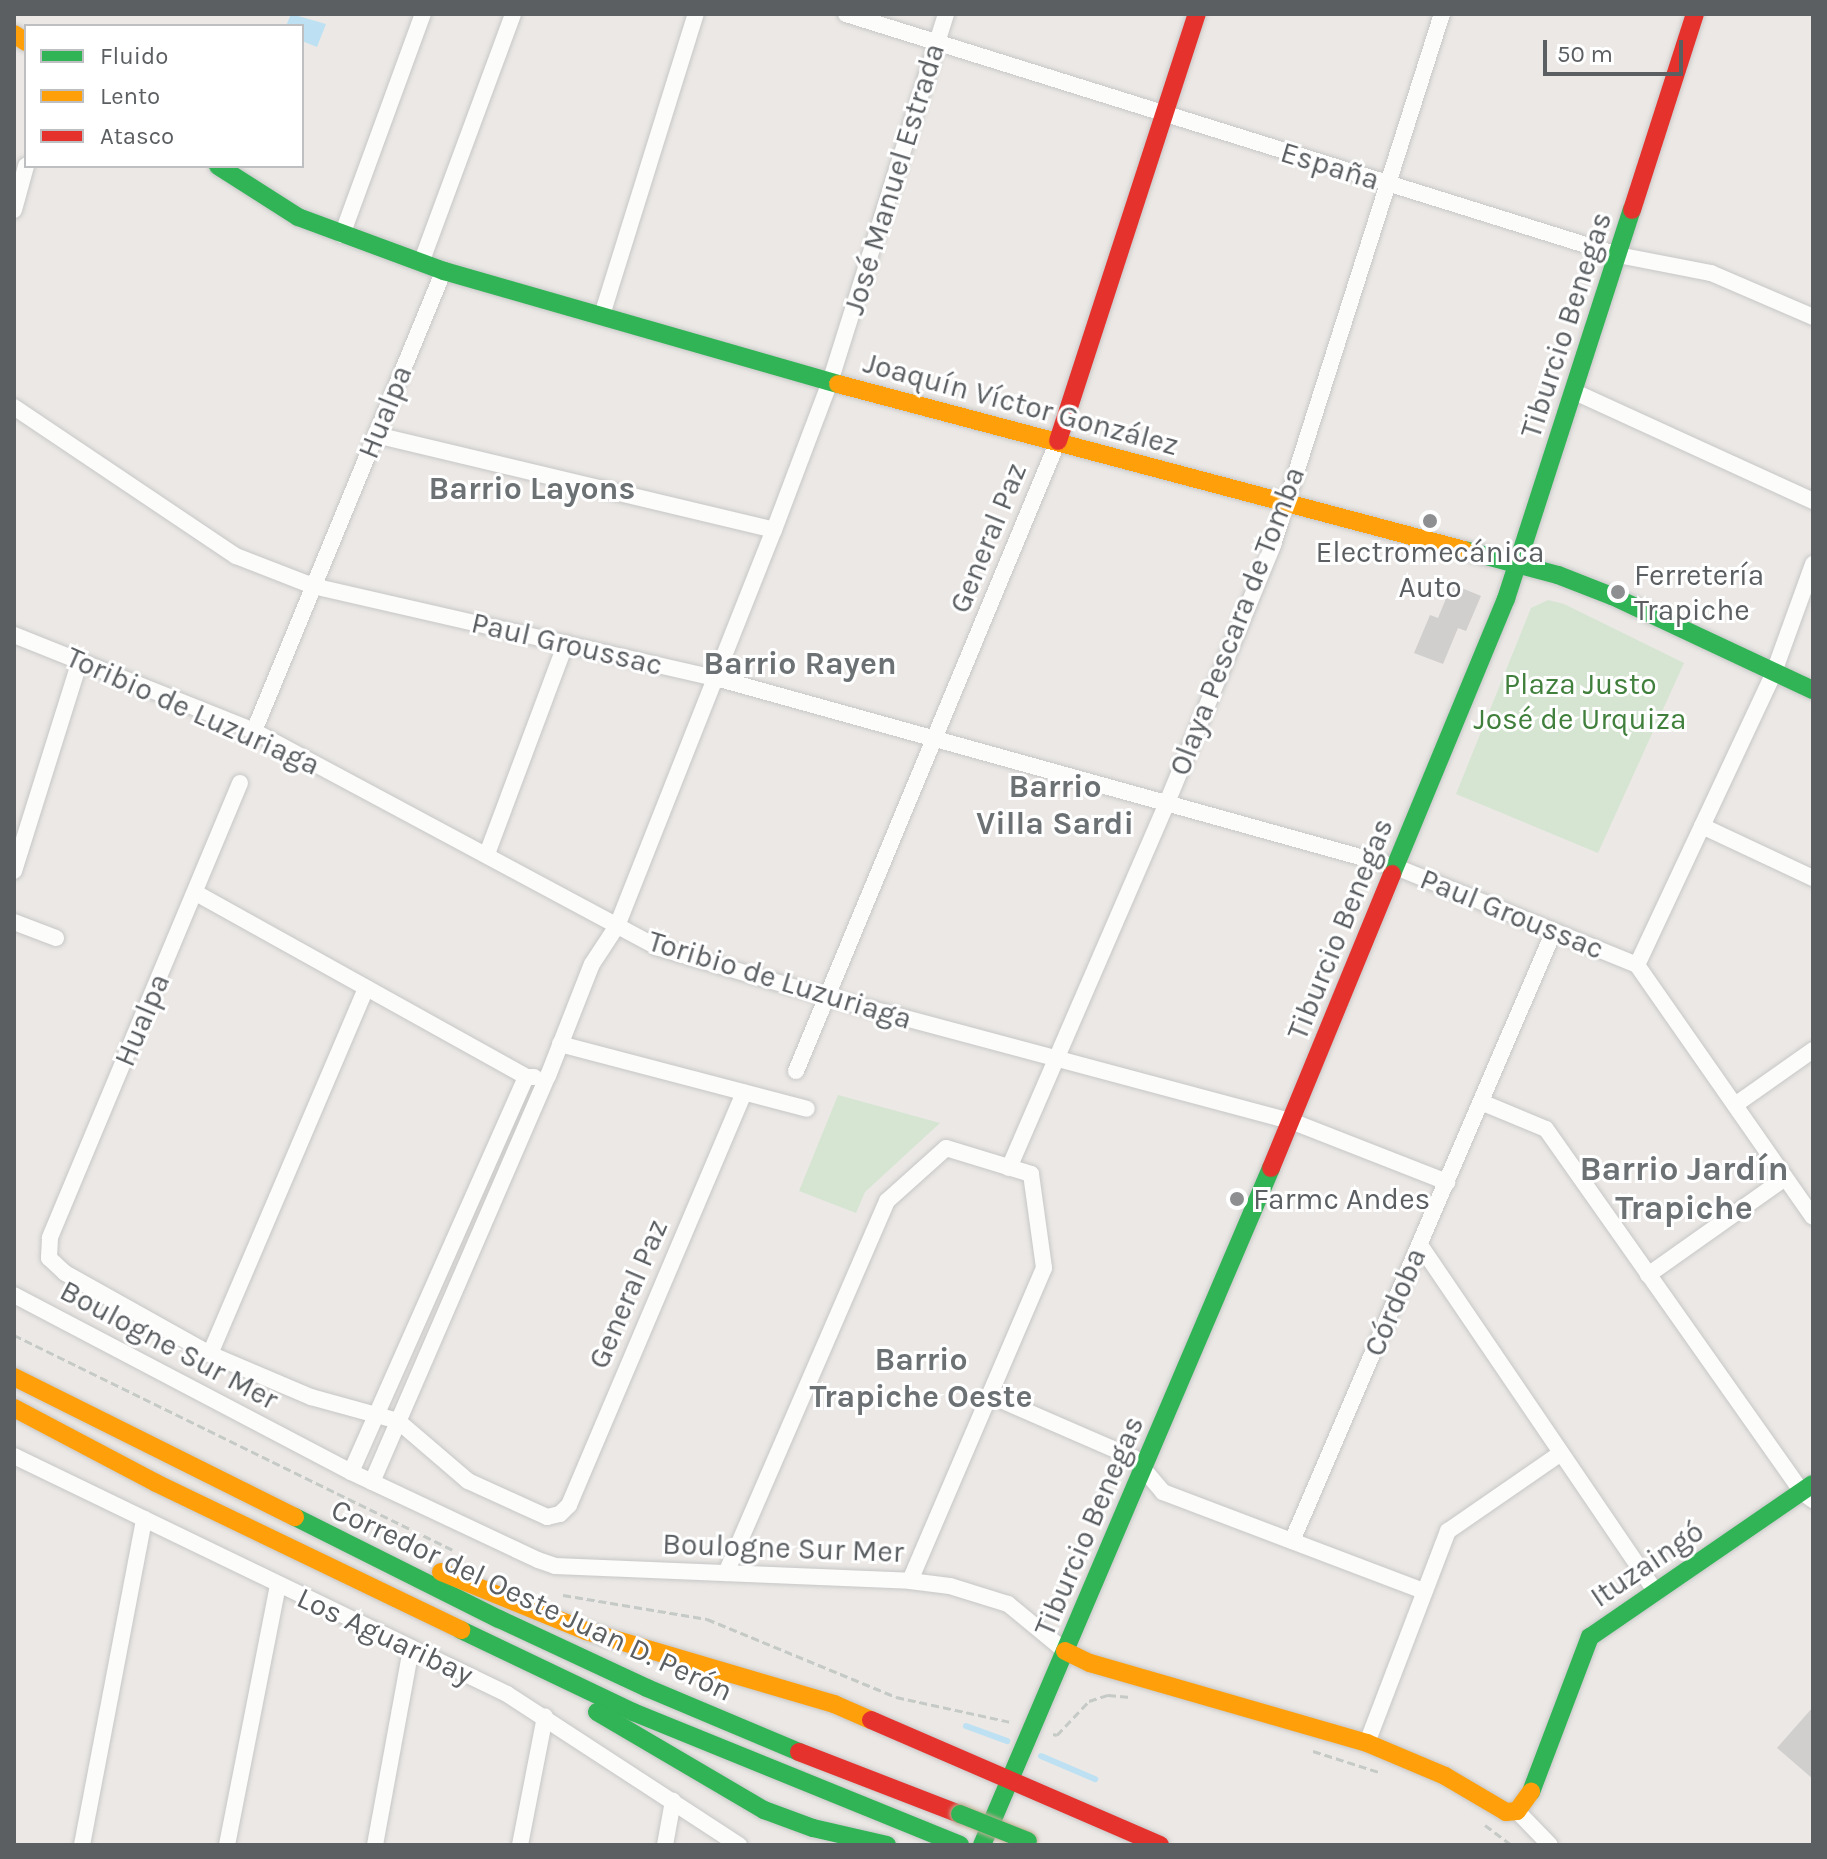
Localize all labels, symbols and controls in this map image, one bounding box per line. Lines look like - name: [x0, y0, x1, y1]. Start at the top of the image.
- legend: [24, 24, 304, 168]
- scale bar: [1547, 24, 1687, 74]
- street label: José Manuel Estrada: [836, 39, 952, 319]
- text: 50 m: [1557, 40, 1613, 68]
- text: Fluido: [100, 42, 168, 70]
- text: Lento: [100, 82, 160, 110]
- text: Atasco: [100, 122, 174, 150]
- street label: España: [1276, 134, 1384, 198]
- street label: Tiburcio Benegas: [1513, 207, 1619, 443]
- street label: Joaquín Víctor González: [860, 345, 1182, 463]
- street label: Hualpa: [350, 360, 420, 464]
- street label: General Paz: [942, 458, 1034, 618]
- street label: Olaya Pescara de Tomba: [1161, 462, 1313, 780]
- district label: Barrio Layons: [429, 470, 635, 508]
- marker: Electromecánica Auto: [1421, 512, 1439, 530]
- place label: Electromecánica Auto: [1315, 534, 1545, 604]
- place label: Ferretería Trapiche: [1634, 557, 1764, 628]
- marker: Ferretería Trapiche: [1609, 583, 1627, 601]
- street label: Paul Groussac: [468, 605, 666, 683]
- street label: Toribio de Luzuriaga: [61, 639, 325, 783]
- district label: Barrio Rayen: [703, 645, 897, 683]
- park label: Plaza Justo José de Urquiza: [1474, 666, 1686, 736]
- district label: Barrio Villa Sardi: [976, 769, 1134, 844]
- street label: Tiburcio Benegas: [1279, 813, 1401, 1045]
- street label: Paul Groussac: [1415, 861, 1609, 967]
- street label: Toribio de Luzuriaga: [644, 923, 916, 1037]
- street label: Hualpa: [106, 968, 178, 1072]
- district label: Barrio Jardín Trapiche: [1579, 1149, 1789, 1228]
- place label: Farmc Andes: [1253, 1181, 1430, 1217]
- marker: Farmc Andes: [1228, 1190, 1246, 1208]
- street label: General Paz: [580, 1214, 676, 1374]
- street label: Córdoba: [1356, 1242, 1434, 1362]
- street label: Boulogne Sur Mer: [54, 1272, 284, 1418]
- district label: Barrio Trapiche Oeste: [810, 1342, 1032, 1417]
- street label: Tiburcio Benegas: [1026, 1411, 1152, 1641]
- street label: Corredor del Oeste Juan D. Perón: [326, 1491, 738, 1709]
- street label: Ituzaingó: [1583, 1513, 1711, 1615]
- street label: Boulogne Sur Mer: [662, 1526, 904, 1570]
- street label: Los Aguaribay: [291, 1579, 479, 1693]

